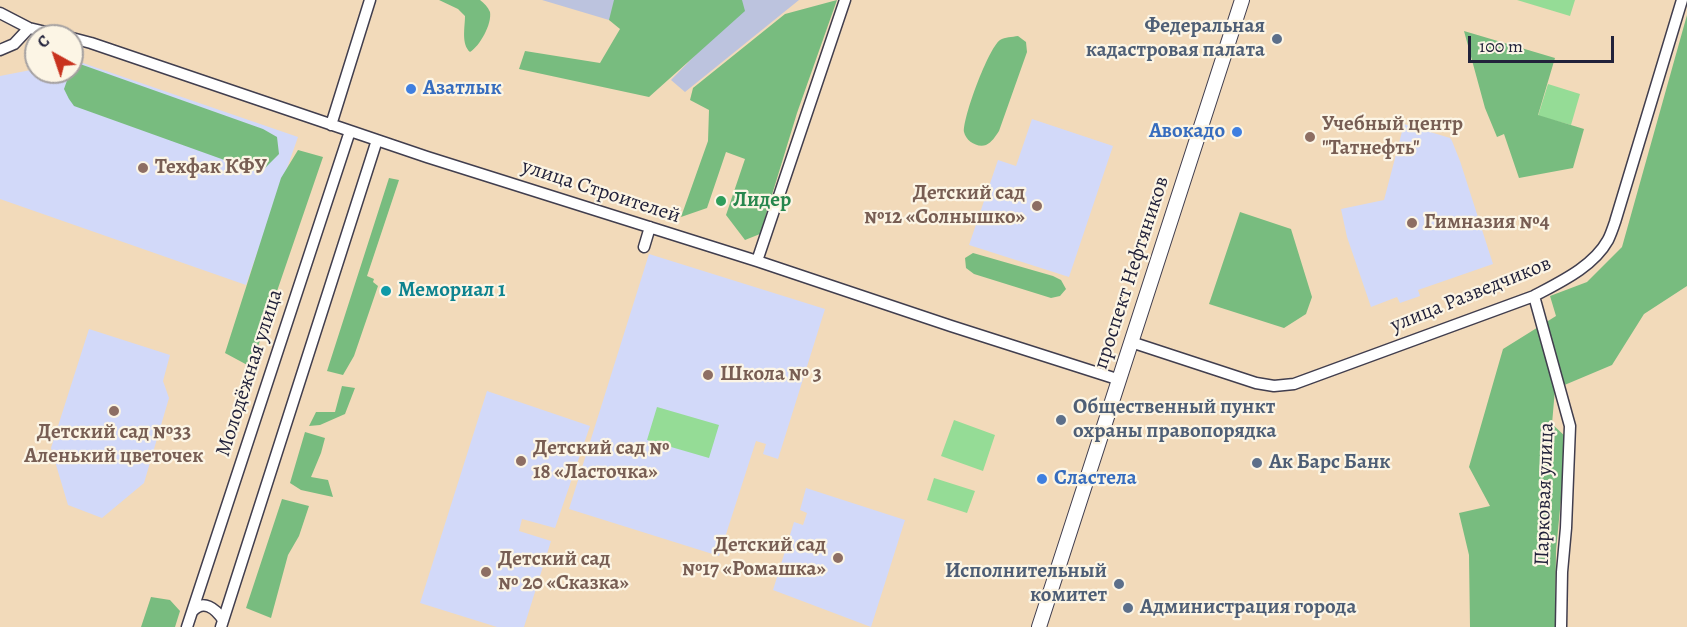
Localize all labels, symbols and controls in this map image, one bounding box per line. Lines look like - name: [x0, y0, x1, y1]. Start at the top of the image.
- place label: Федеральная кадастровая палата: [1086, 14, 1265, 64]
- north arrow: [24, 24, 84, 84]
- scale bar: [1471, 24, 1616, 62]
- text: С: [33, 30, 55, 53]
- marker: Федеральная кадастровая палата: [1270, 32, 1284, 46]
- text: 100 m: [1479, 34, 1523, 58]
- place label: Азатлык: [423, 76, 502, 102]
- marker: Азатлык: [404, 82, 418, 96]
- place label: Учебный центр "Татнефть": [1322, 112, 1463, 162]
- place label: Авокадо: [1149, 119, 1225, 145]
- marker: Авокадо: [1230, 125, 1244, 139]
- marker: Учебный центр "Татнефть": [1303, 130, 1317, 144]
- street label: улица Строителей: [518, 154, 684, 230]
- place label: Техфак КФУ: [155, 155, 267, 181]
- marker: Техфак КФУ: [136, 161, 150, 175]
- street label: проспект Нефтяников: [1089, 173, 1175, 373]
- place label: Детский сад №12 «Солнышко»: [864, 181, 1025, 231]
- place label: Лидер: [733, 188, 791, 214]
- marker: Лидер: [714, 194, 728, 208]
- marker: Детский сад №12 «Солнышко»: [1030, 199, 1044, 213]
- place label: Гимназия №4: [1424, 210, 1550, 236]
- marker: Гимназия №4: [1405, 216, 1419, 230]
- street label: улица Разведчиков: [1387, 251, 1555, 339]
- place label: Мемориал 1: [398, 278, 505, 304]
- marker: Мемориал 1: [379, 284, 393, 298]
- street label: Молодёжная улица: [211, 286, 289, 460]
- place label: Школа № 3: [720, 362, 822, 388]
- marker: Школа № 3: [701, 368, 715, 382]
- place label: Общественный пункт охраны правопорядка: [1073, 395, 1277, 445]
- marker: Детский сад №33 Аленький цветочек: [107, 404, 121, 418]
- marker: Общественный пункт охраны правопорядка: [1054, 413, 1068, 427]
- place label: Детский сад №33 Аленький цветочек: [24, 420, 204, 470]
- street label: Парковая улица: [1530, 422, 1560, 566]
- place label: Детский сад № 18 «Ласточка»: [533, 436, 669, 486]
- place label: Ак Барс Банк: [1269, 450, 1391, 476]
- marker: Детский сад № 18 «Ласточка»: [514, 454, 528, 468]
- marker: Ак Барс Банк: [1250, 456, 1264, 470]
- place label: Сластела: [1054, 466, 1137, 492]
- marker: Сластела: [1035, 472, 1049, 486]
- place label: Детский сад №17 «Ромашка»: [682, 533, 826, 583]
- place label: Детский сад № 20 «Сказка»: [498, 547, 629, 597]
- marker: Детский сад №17 «Ромашка»: [831, 551, 845, 565]
- place label: Исполнительный комитет: [945, 559, 1107, 609]
- marker: Детский сад № 20 «Сказка»: [479, 565, 493, 579]
- marker: Исполнительный комитет: [1112, 577, 1126, 591]
- place label: Администрация города: [1140, 595, 1356, 621]
- marker: Администрация города: [1121, 601, 1135, 615]

